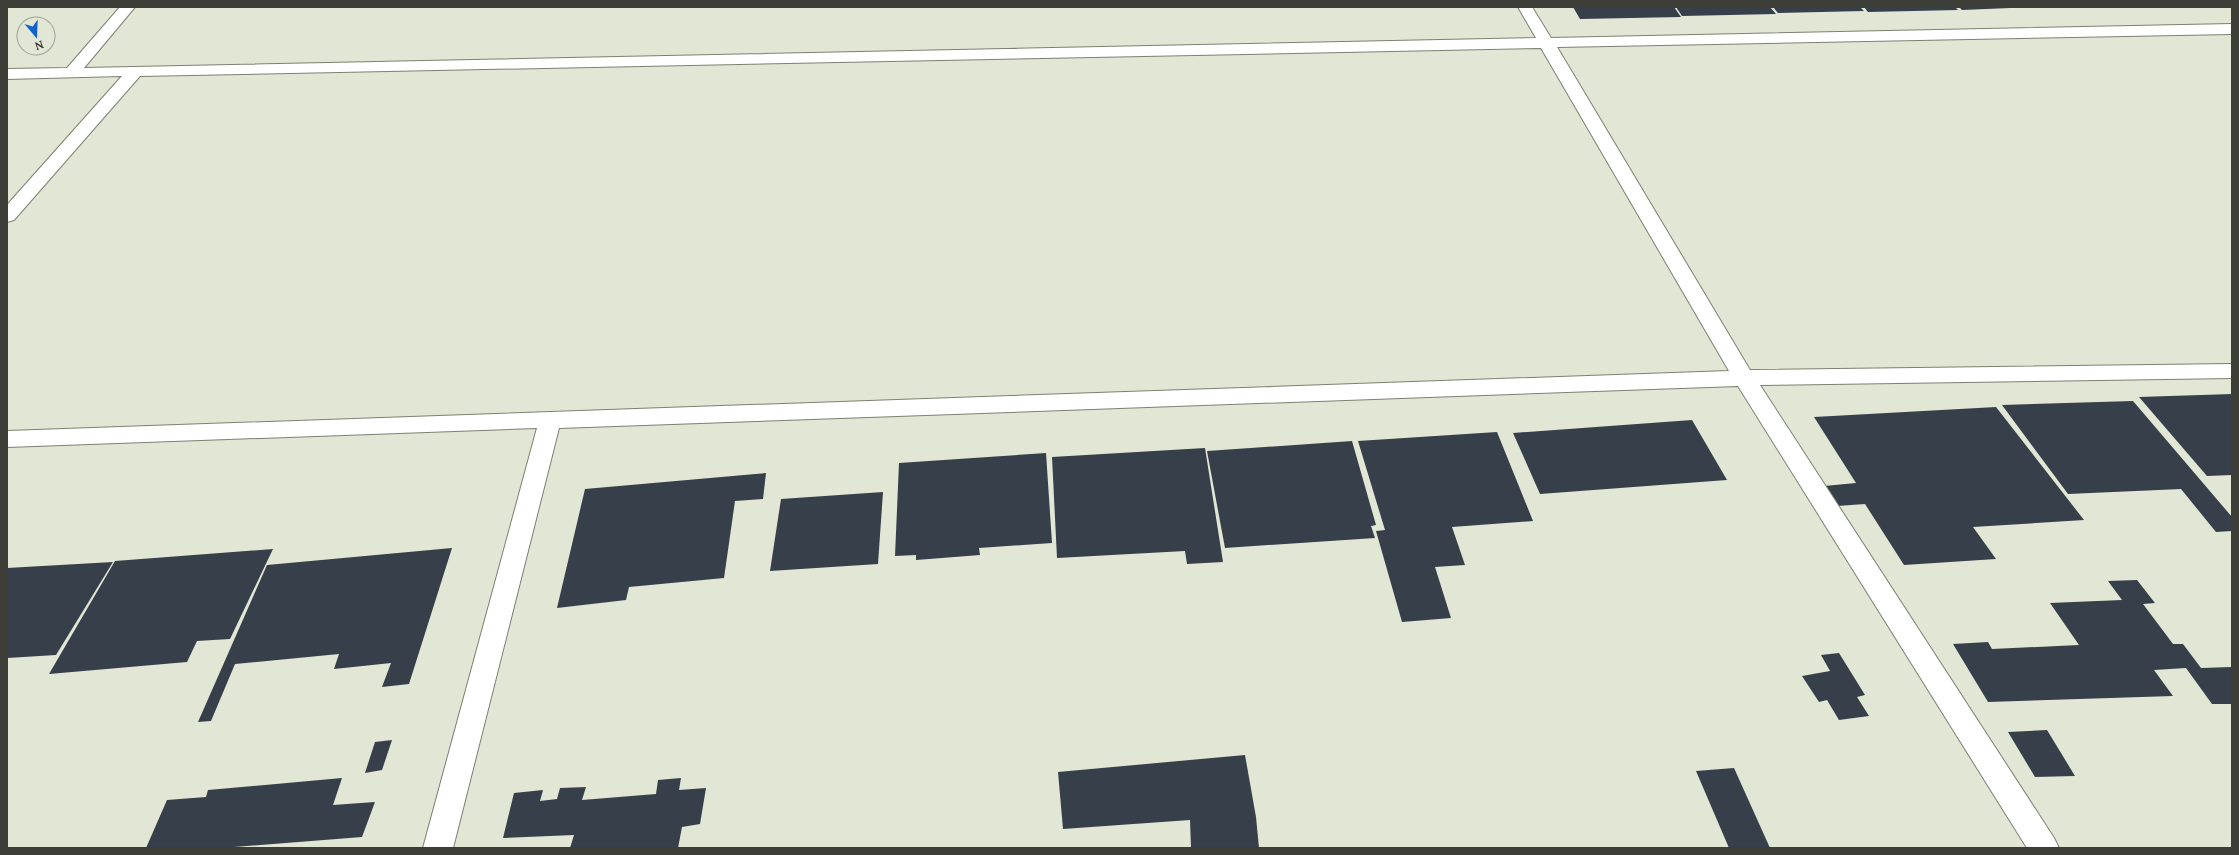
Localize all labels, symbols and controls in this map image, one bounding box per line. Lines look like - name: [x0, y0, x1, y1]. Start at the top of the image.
- north arrow: [16, 16, 56, 56]
- text: N: [32, 37, 46, 54]

